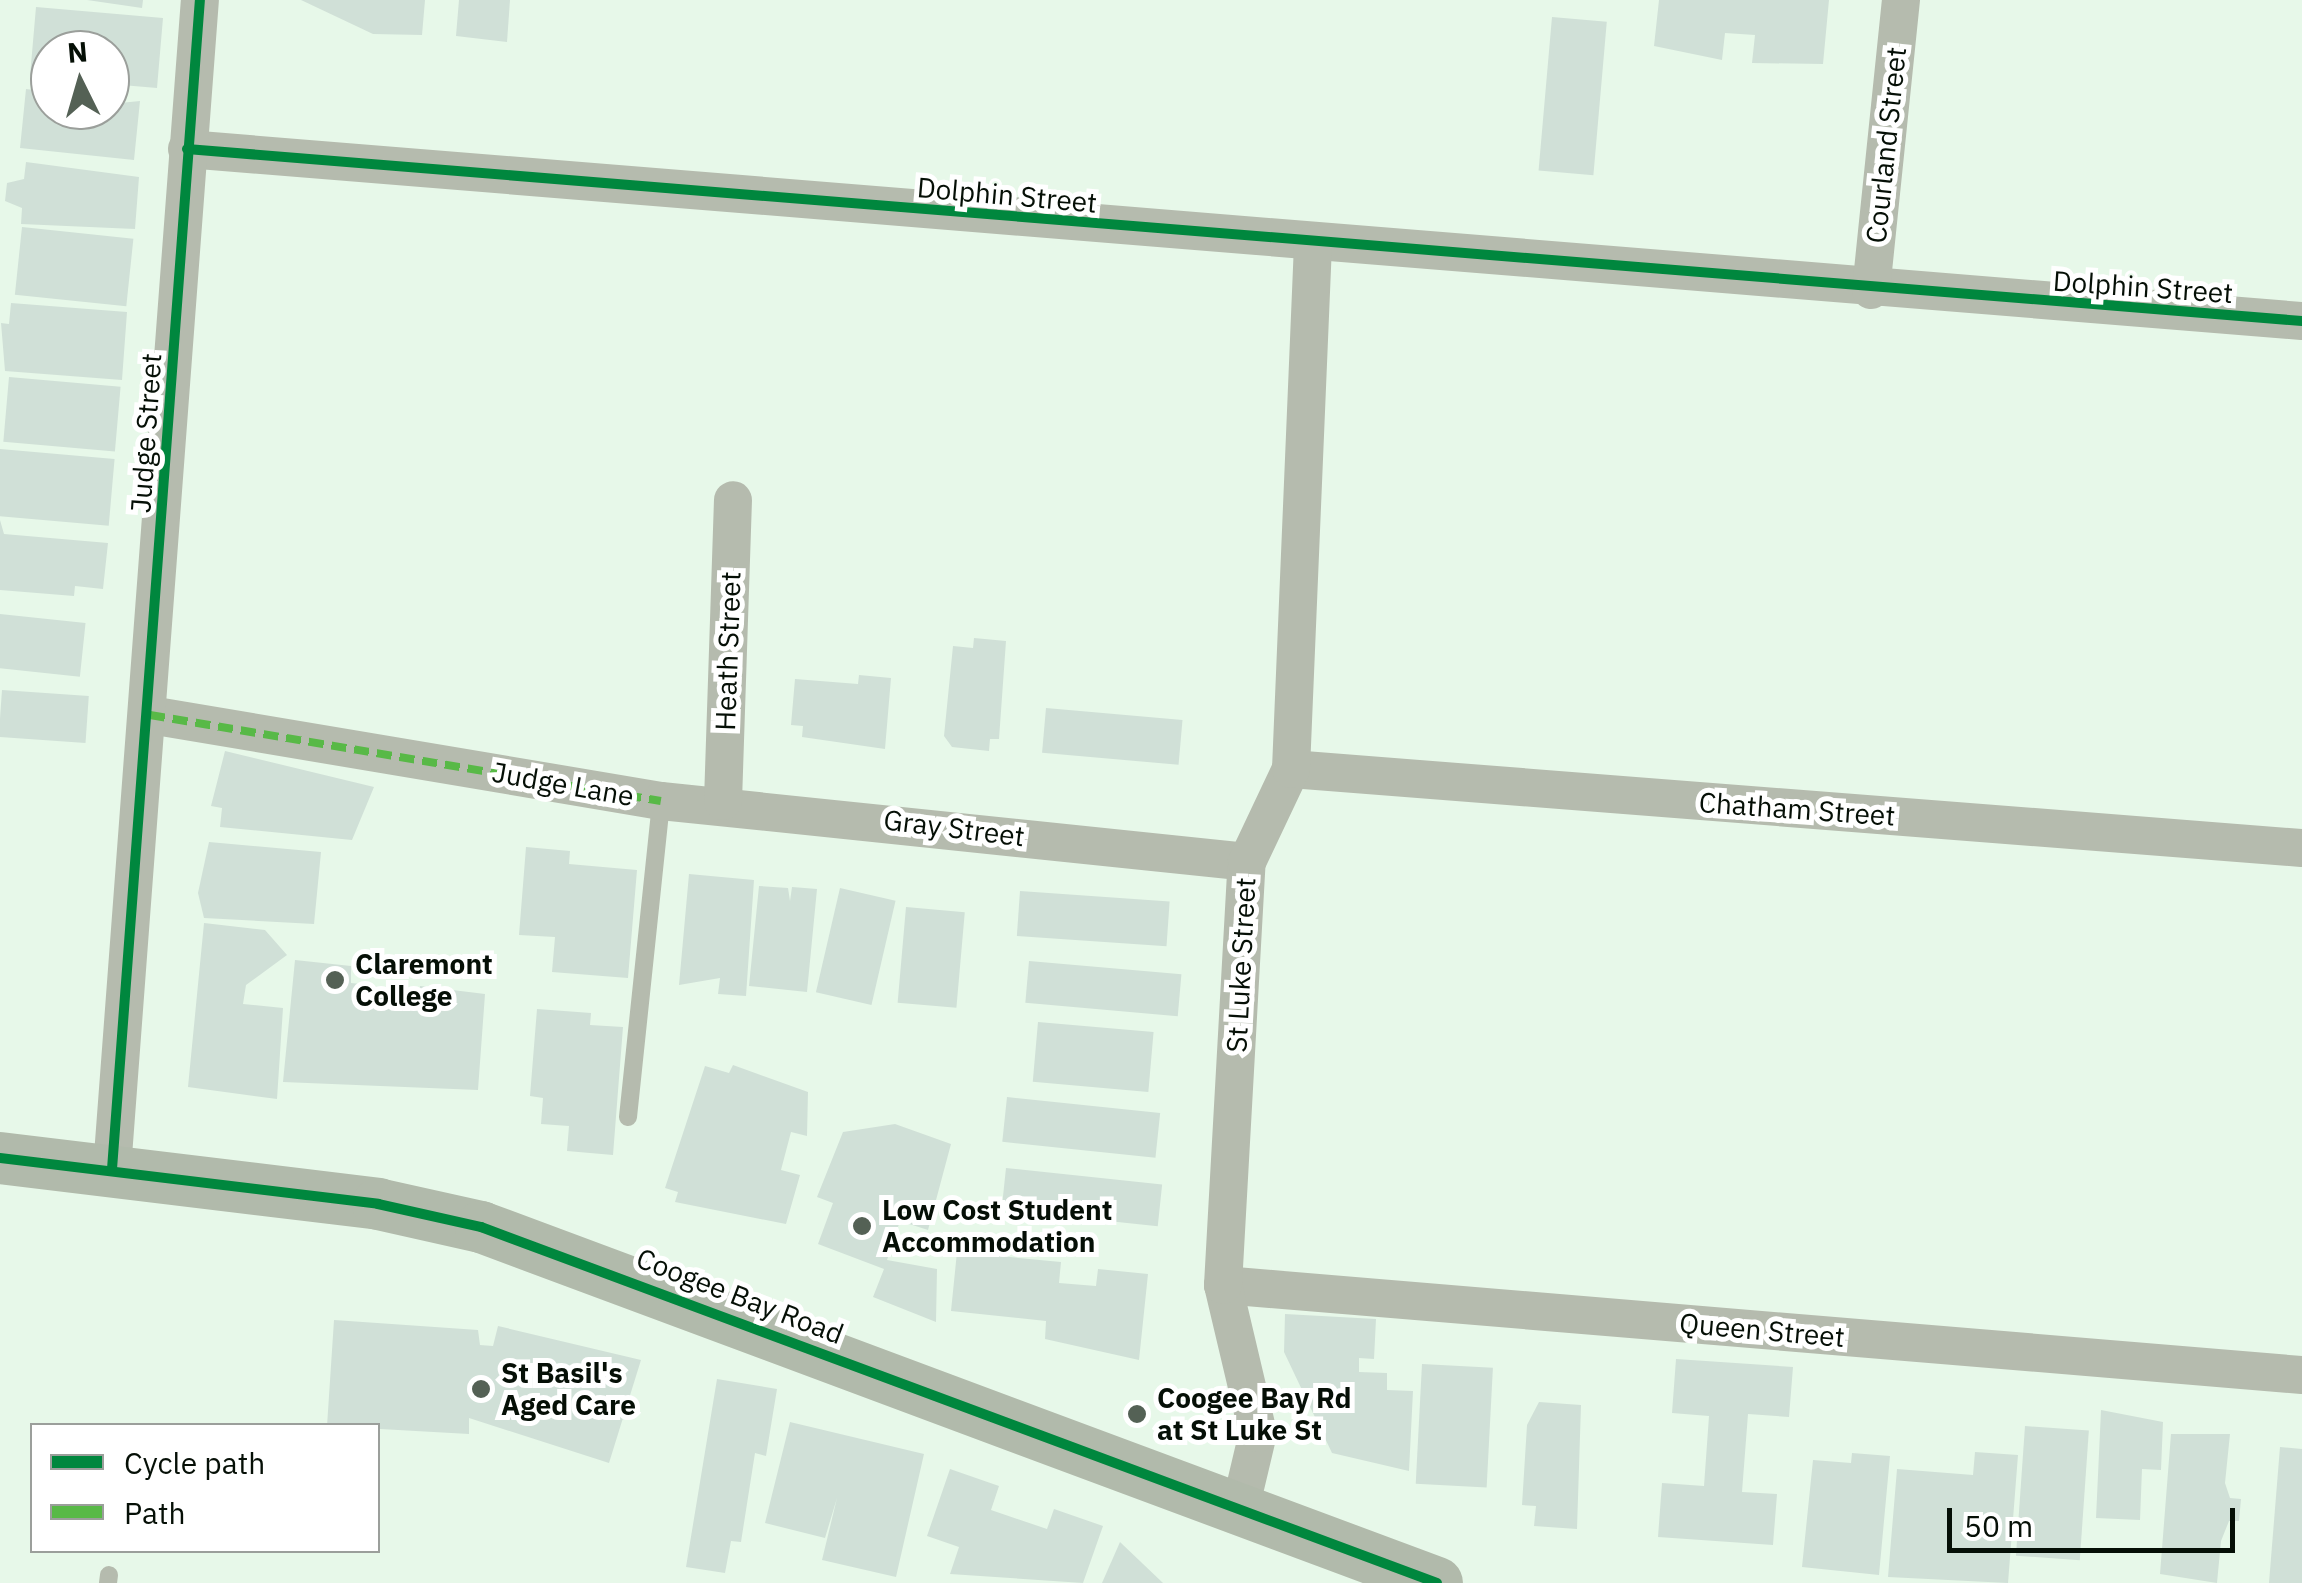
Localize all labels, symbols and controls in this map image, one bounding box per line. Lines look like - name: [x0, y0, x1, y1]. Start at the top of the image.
- north arrow: [30, 30, 130, 130]
- text: N: [66, 32, 89, 71]
- street label: Courland Street: [1859, 45, 1913, 245]
- street label: Dolphin Street: [916, 170, 1098, 220]
- street label: Dolphin Street: [2052, 264, 2234, 310]
- street label: Judge Street: [124, 352, 168, 514]
- street label: Heath Street: [708, 571, 748, 731]
- street label: Judge Lane: [490, 755, 636, 813]
- street label: Chatham Street: [1698, 785, 1896, 833]
- street label: Gray Street: [882, 803, 1026, 853]
- street label: St Luke Street: [1220, 877, 1262, 1053]
- place label: Claremont College: [355, 947, 493, 1013]
- marker: Claremont College: [324, 969, 346, 991]
- place label: Low Cost Student Accommodation: [882, 1193, 1112, 1259]
- marker: Low Cost Student Accommodation: [851, 1215, 873, 1237]
- street label: Coogee Bay Road: [632, 1241, 848, 1351]
- street label: Queen Street: [1678, 1306, 1846, 1354]
- place label: St Basil's Aged Care: [501, 1356, 636, 1422]
- marker: St Basil's Aged Care: [470, 1378, 492, 1400]
- place label: Coogee Bay Rd at St Luke St: [1157, 1381, 1352, 1447]
- marker: Coogee Bay Rd at St Luke St: [1126, 1403, 1148, 1425]
- legend: [30, 1423, 380, 1553]
- text: Cycle path: [124, 1443, 265, 1482]
- scale bar: [1952, 1488, 2240, 1550]
- text: Path: [124, 1493, 185, 1532]
- text: 50 m: [1964, 1506, 2033, 1545]

